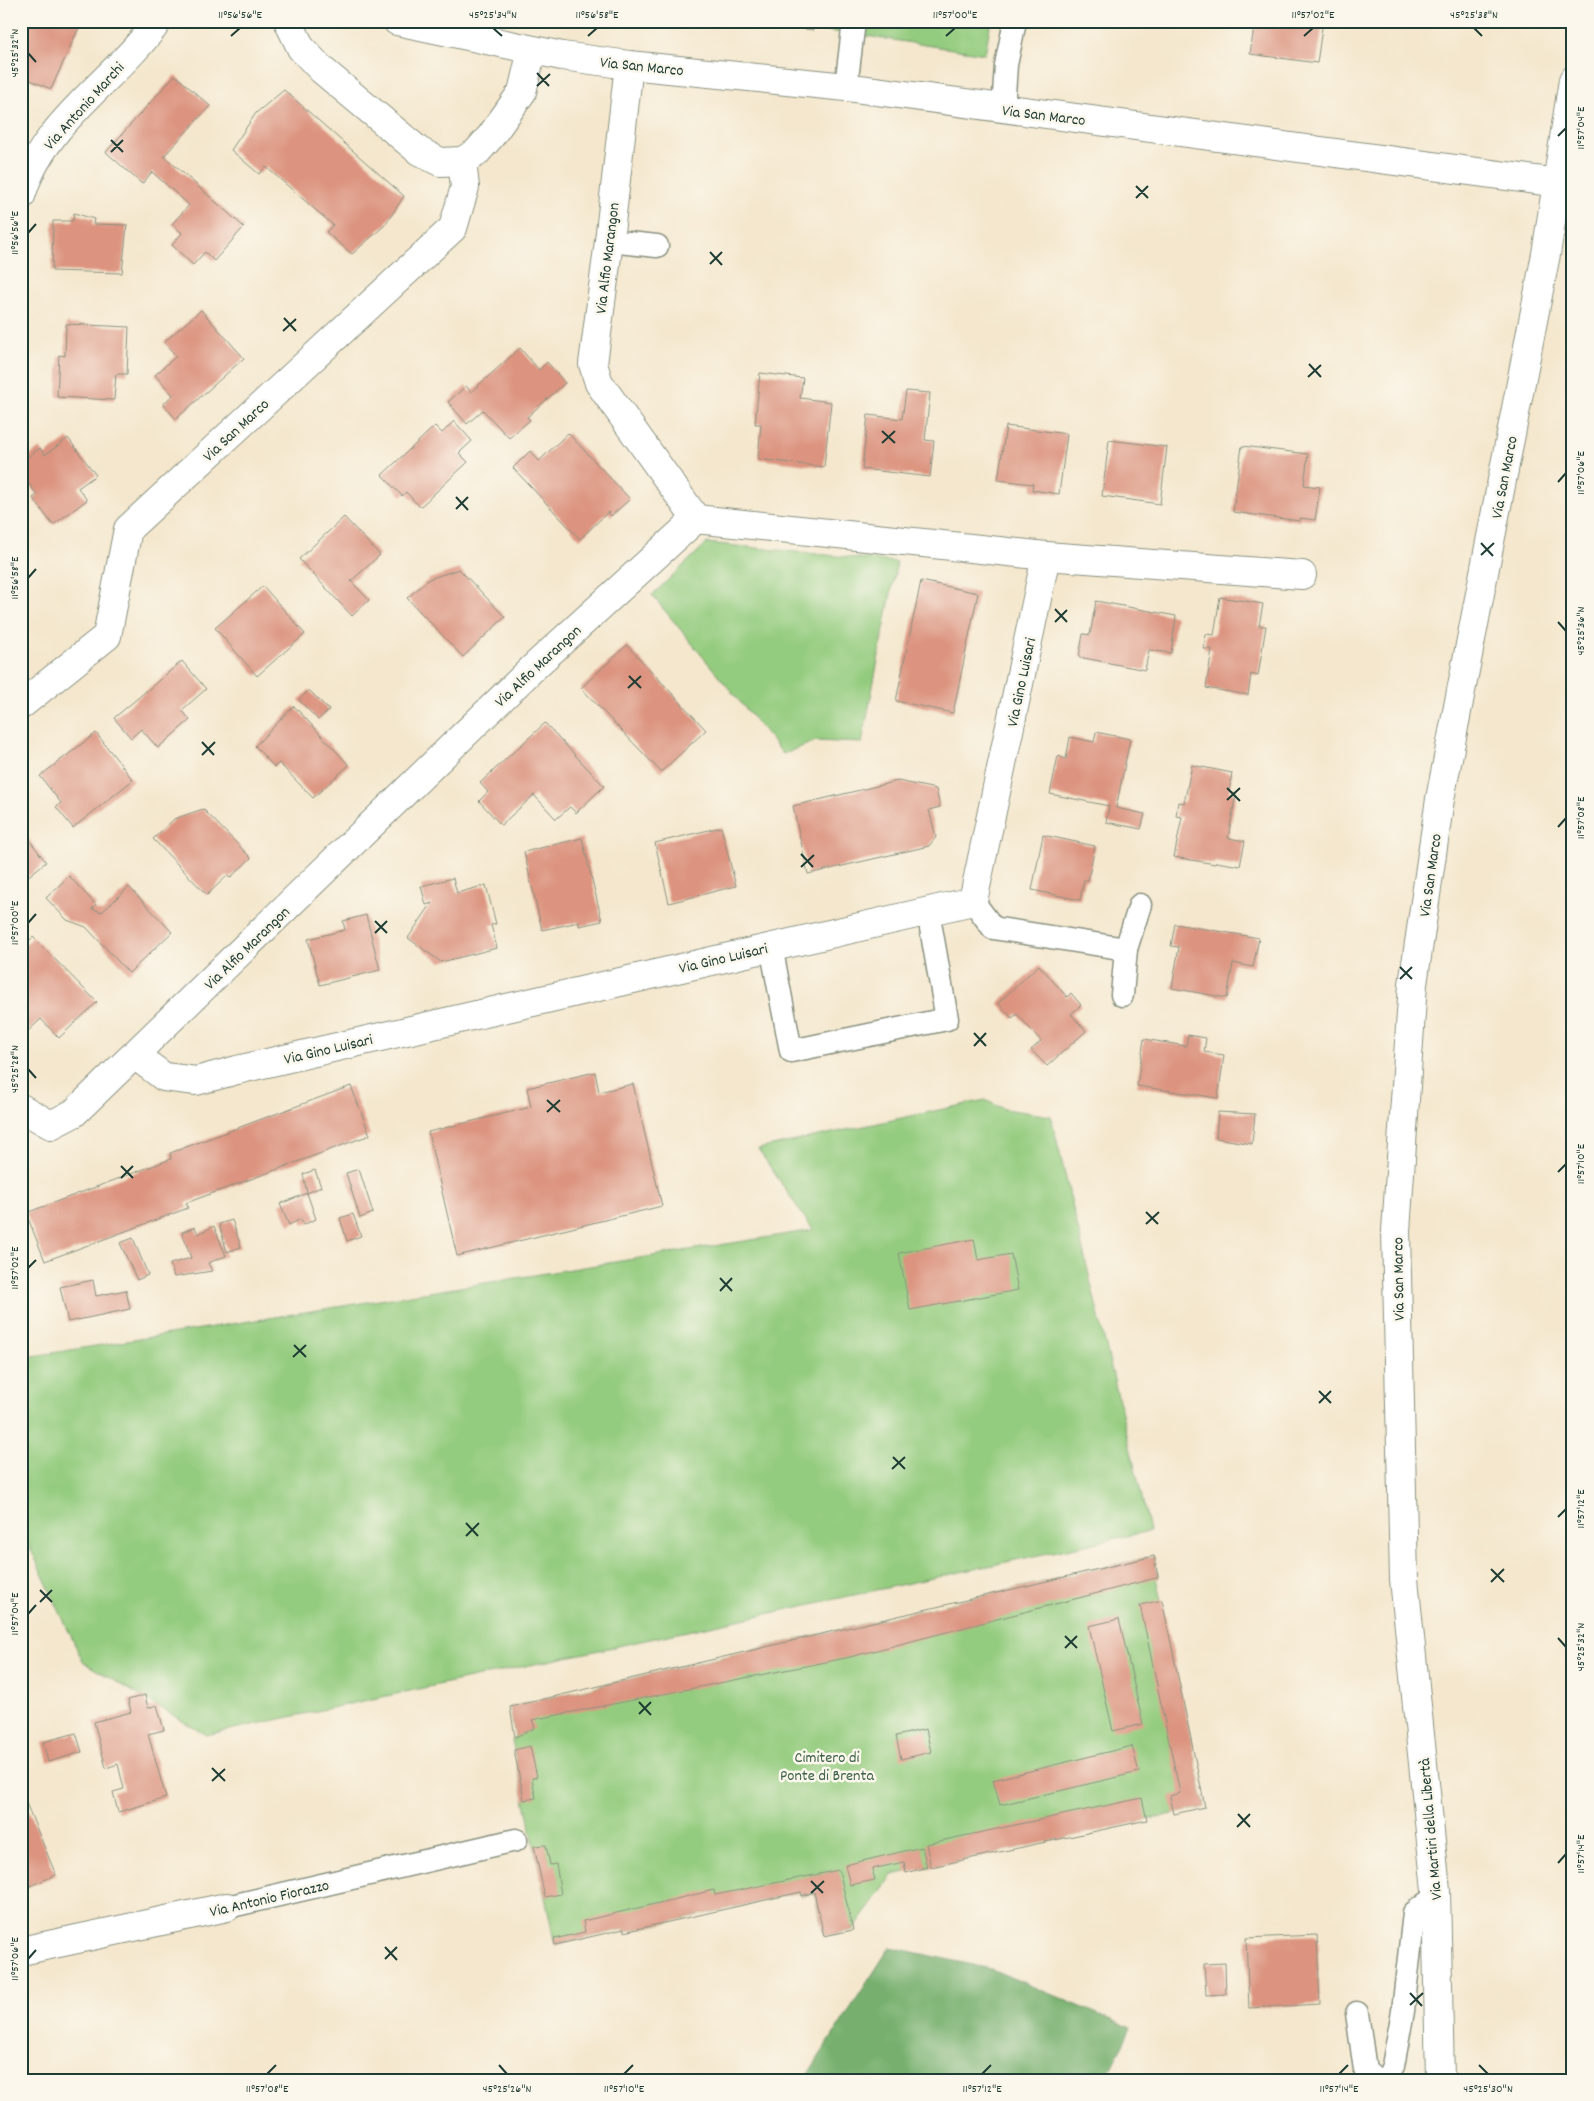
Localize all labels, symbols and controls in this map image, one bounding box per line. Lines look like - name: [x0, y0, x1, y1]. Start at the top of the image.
- text: 11°56'56"E: [218, 7, 263, 24]
- text: 45°25'34"N: [469, 7, 517, 24]
- text: 11°56'58"E: [576, 7, 619, 24]
- text: 11°57'00"E: [933, 7, 978, 24]
- text: 11°57'02"E: [1291, 7, 1335, 24]
- text: 45°25'38"N: [1450, 7, 1498, 24]
- text: 45°25'32"N: [7, 29, 24, 77]
- street label: Via San Marco: [599, 52, 685, 83]
- street label: Via Antonio Marchi: [39, 57, 131, 156]
- street label: Via San Marco: [1001, 100, 1087, 133]
- text: 11°57'04"E: [1573, 106, 1590, 149]
- street label: Via Alfio Marangon: [590, 201, 627, 315]
- text: 11°56'56"E: [7, 210, 24, 255]
- street label: Via San Marco: [198, 394, 275, 468]
- street label: Via San Marco: [1486, 434, 1525, 521]
- text: 11°57'06"E: [1573, 451, 1590, 495]
- text: 11°56'58"E: [7, 556, 24, 600]
- text: 45°25'36"N: [1573, 606, 1590, 655]
- street label: Via Alfio Marangon: [490, 620, 587, 713]
- street label: Via Gino Luisari: [1002, 636, 1043, 729]
- text: 11°57'08"E: [1573, 796, 1590, 839]
- street label: Via San Marco: [1414, 832, 1449, 918]
- text: 11°57'00"E: [7, 900, 24, 945]
- street label: Via Alfio Marangon: [200, 902, 296, 996]
- street label: Via Gino Luisari: [677, 938, 770, 981]
- street label: Via Gino Luisari: [282, 1029, 375, 1072]
- text: 45°25'28"N: [7, 1045, 24, 1093]
- text: 11°57'10"E: [1573, 1143, 1590, 1184]
- street label: Via San Marco: [1387, 1237, 1412, 1321]
- text: 11°57'02"E: [7, 1246, 24, 1290]
- text: 11°57'12"E: [1573, 1489, 1590, 1529]
- text: 11°57'04"E: [7, 1592, 24, 1635]
- text: 45°25'32"N: [1573, 1623, 1590, 1671]
- park label: Cimitero di Ponte di Brenta: [780, 1747, 874, 1788]
- street label: Via Martiri della Libertà: [1414, 1757, 1449, 1901]
- text: 11°57'14"E: [1573, 1834, 1590, 1873]
- street label: Via Antonio Fiorazzo: [208, 1875, 332, 1924]
- text: 11°57'06"E: [7, 1937, 24, 1981]
- text: 11°57'08"E: [246, 2081, 289, 2098]
- text: 45°25'26"N: [483, 2081, 532, 2098]
- text: 11°57'10"E: [604, 2081, 645, 2098]
- text: 11°57'12"E: [962, 2081, 1002, 2098]
- text: 11°57'14"E: [1320, 2081, 1359, 2098]
- text: 45°25'30"N: [1463, 2081, 1513, 2098]

